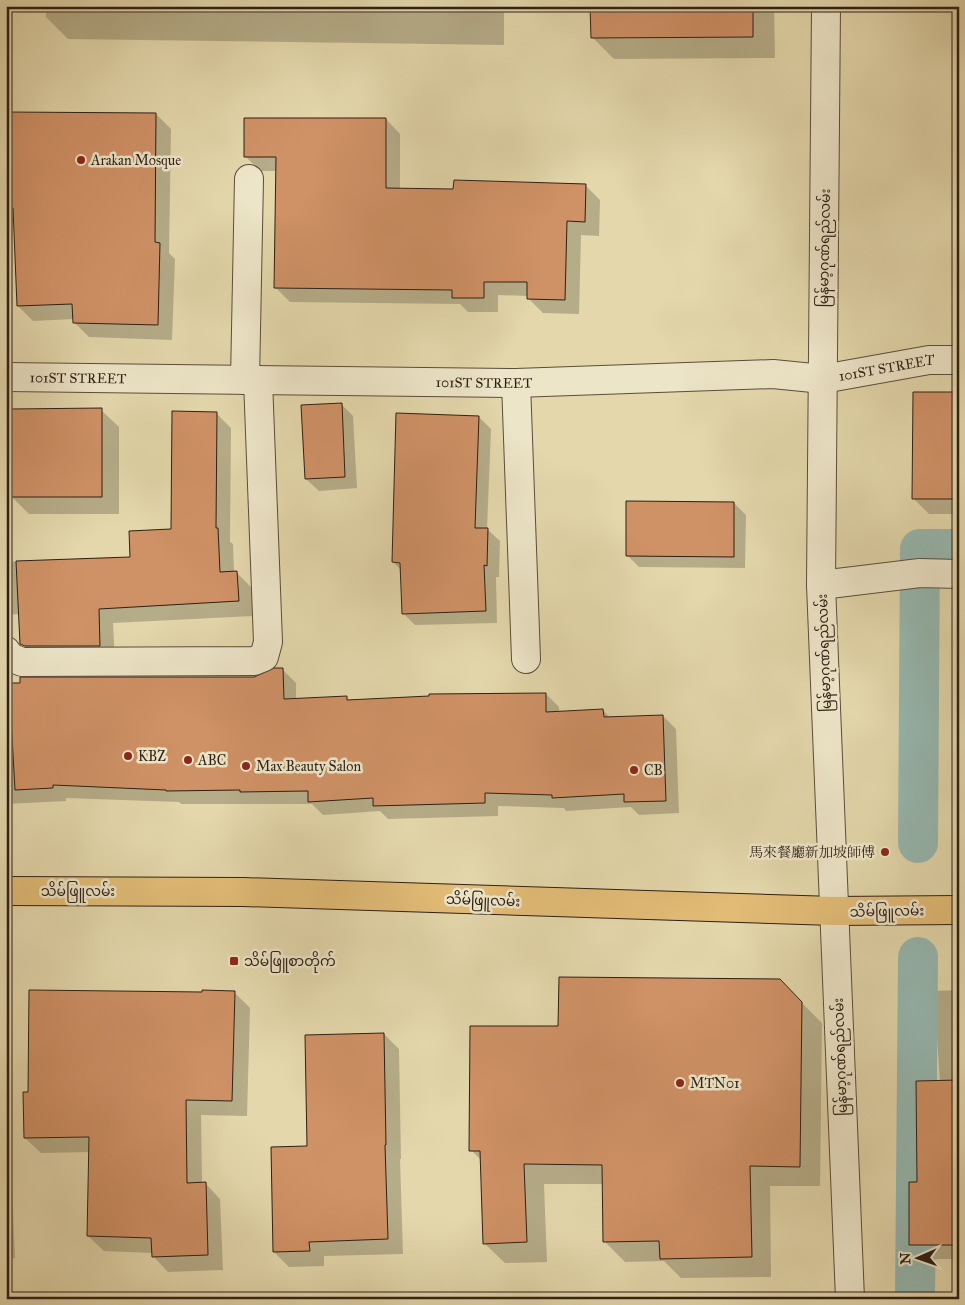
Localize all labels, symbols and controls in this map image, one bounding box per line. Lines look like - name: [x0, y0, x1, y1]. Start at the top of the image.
- place label: Arakan Mosque: [90, 152, 181, 170]
- marker: Arakan Mosque: [75, 154, 87, 166]
- street label: မြန်မာ့ဂုဏ်ရည်လမ်း: [813, 189, 837, 308]
- street label: 101ST STREET: [837, 352, 935, 385]
- street label: 101ST STREET: [29, 369, 127, 387]
- street label: 101ST STREET: [435, 374, 533, 392]
- street label: မြန်မာ့ဂုဏ်ရည်လမ်း: [812, 593, 838, 713]
- place label: KBZ: [138, 748, 166, 765]
- marker: KBZ: [122, 750, 134, 762]
- place label: ABC: [197, 752, 226, 769]
- marker: ABC: [182, 754, 194, 766]
- place label: Max Beauty Salon: [256, 758, 361, 775]
- marker: Max Beauty Salon: [240, 760, 252, 772]
- place label: CB: [644, 762, 663, 779]
- marker: CB: [628, 764, 640, 776]
- place label: 馬來餐廳新加坡師傅: [749, 844, 875, 861]
- marker: 馬來餐廳新加坡師傅: [879, 846, 891, 858]
- street label: သိမ်ဖြူလမ်း: [41, 881, 115, 903]
- street label: သိမ်ဖြူလမ်း: [445, 889, 521, 913]
- street label: သိမ်ဖြူလမ်း: [850, 900, 924, 924]
- place label: သိမ်ဖြူစာတိုက်: [244, 951, 336, 973]
- marker: သိမ်ဖြူစာတိုက်: [228, 955, 240, 967]
- street label: မြန်မာ့ဂုဏ်ရည်လမ်း: [828, 997, 854, 1117]
- place label: MTN01: [690, 1075, 740, 1092]
- marker: MTN01: [674, 1077, 686, 1089]
- north arrow: [892, 1232, 942, 1282]
- text: N: [897, 1252, 914, 1265]

